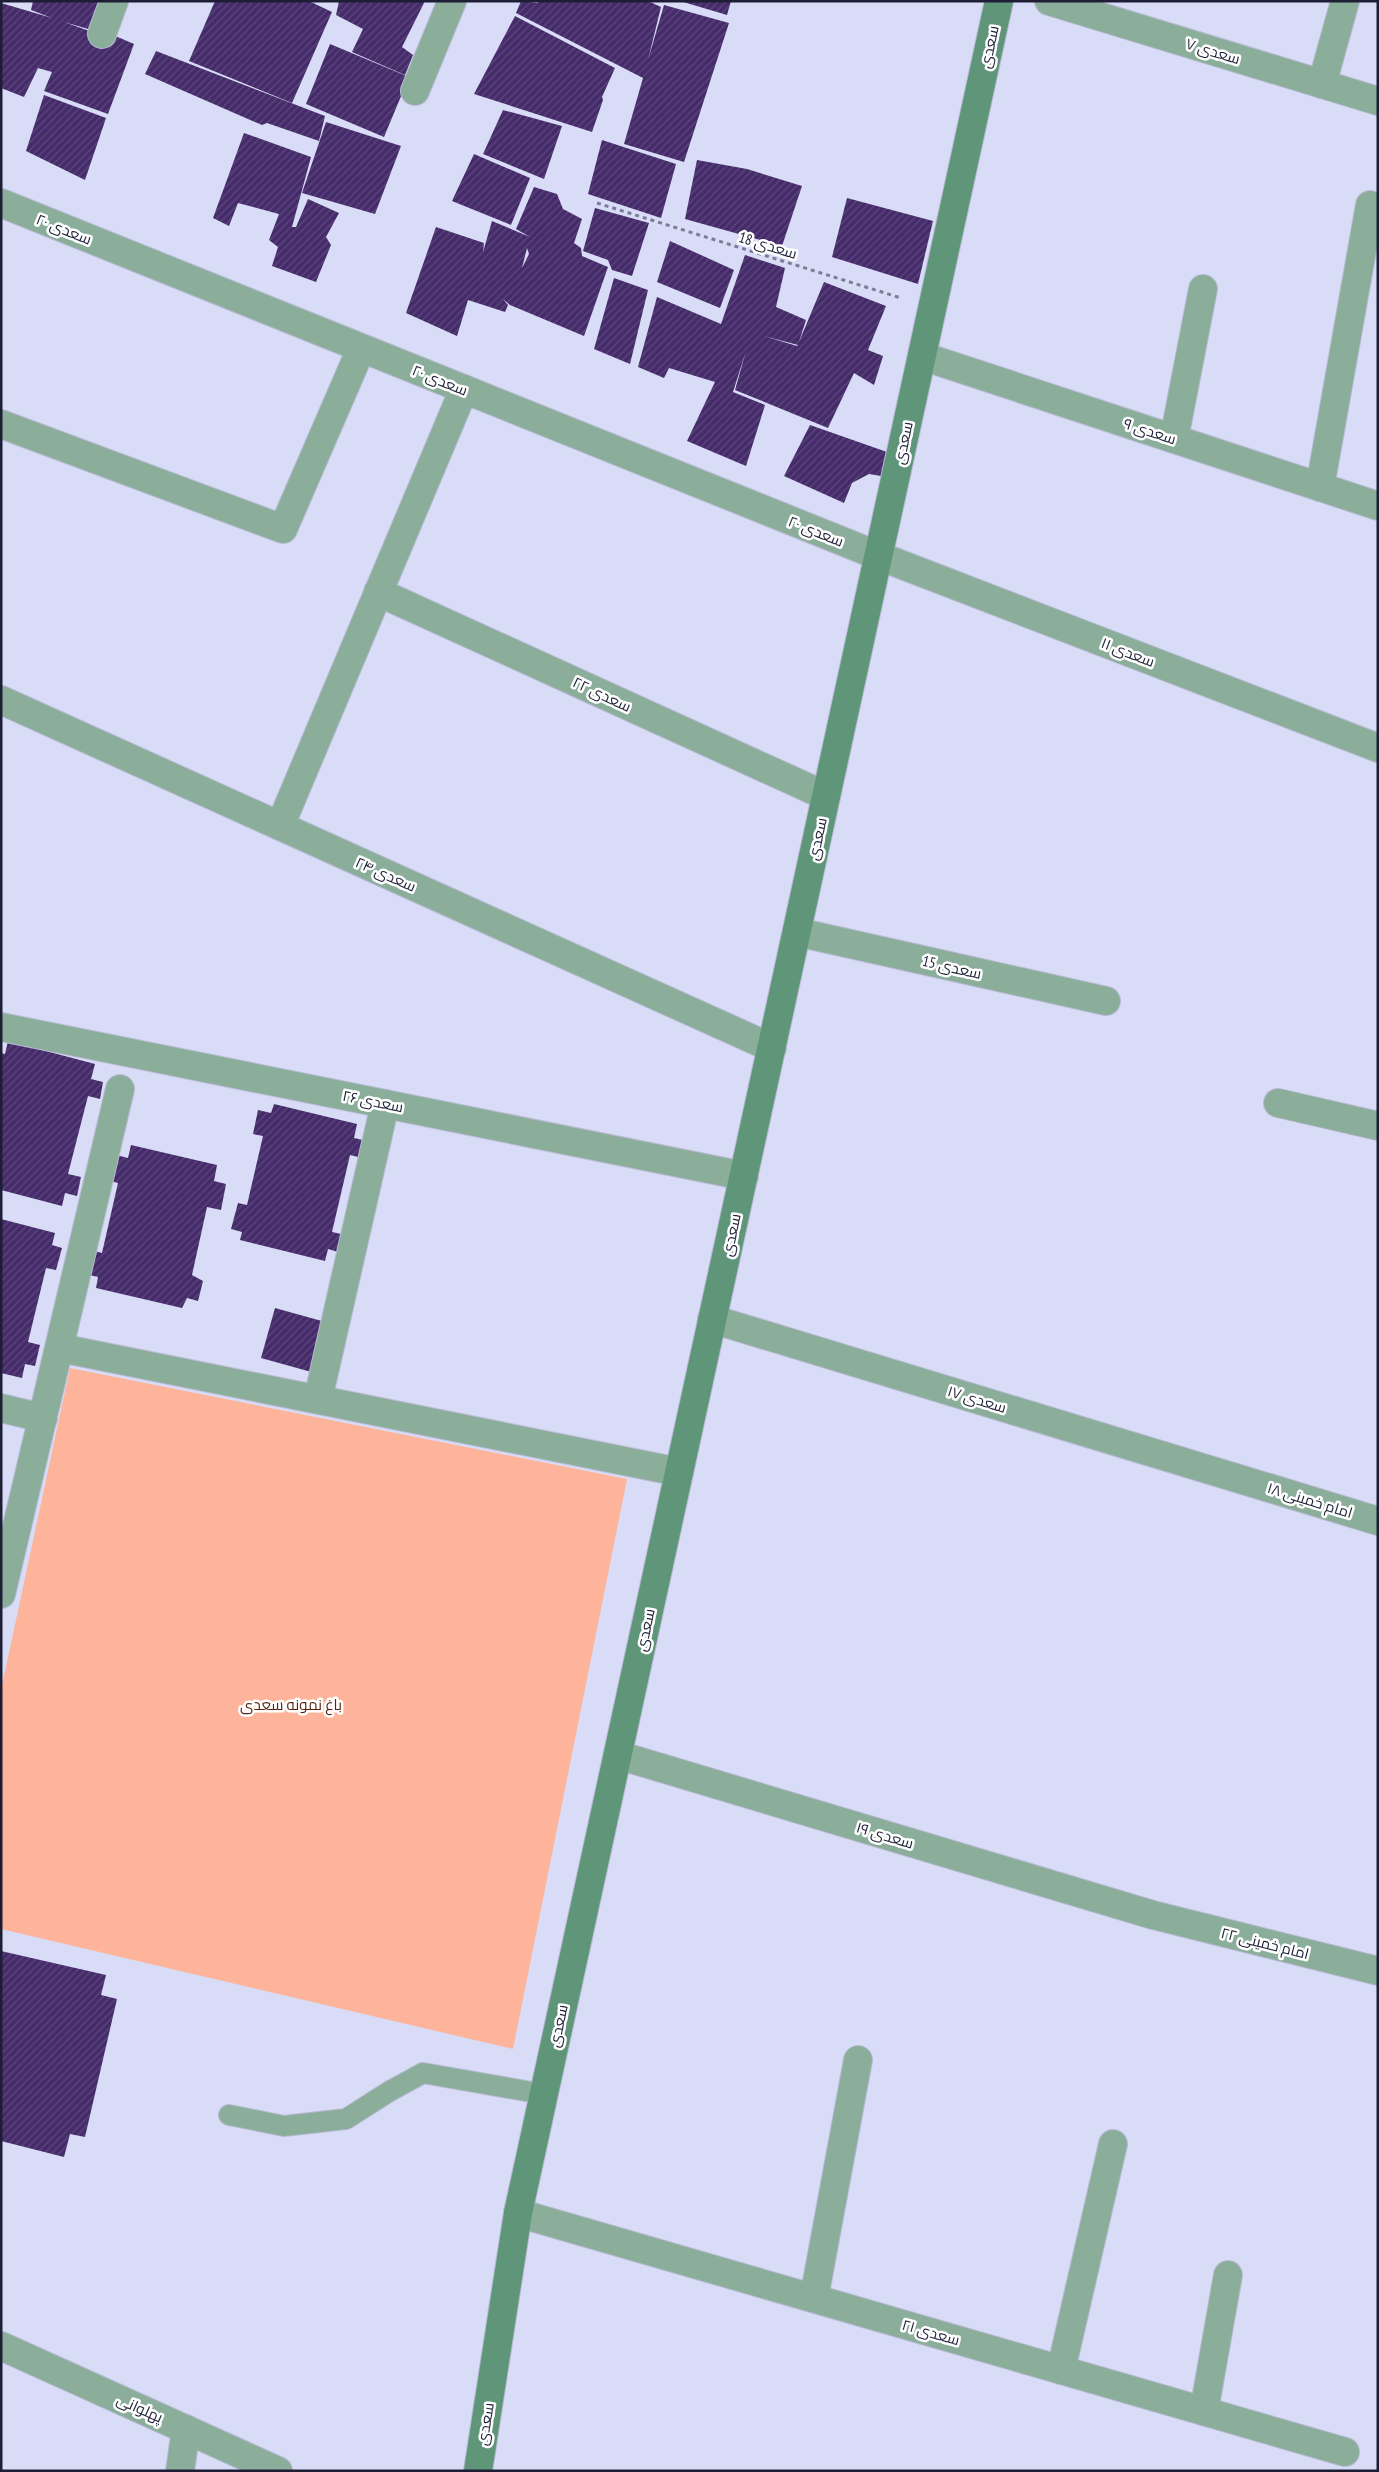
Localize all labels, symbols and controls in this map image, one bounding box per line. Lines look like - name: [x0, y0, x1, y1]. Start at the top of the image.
- street label: سعدی: [975, 24, 1004, 70]
- street label: سعدی ۷: [1183, 34, 1243, 69]
- street label: سعدی ۲۰: [33, 209, 95, 250]
- street label: سعدی 18: [736, 227, 800, 264]
- street label: سعدی ۲۰: [409, 360, 471, 401]
- street label: سعدی ۹: [1121, 414, 1179, 449]
- street label: سعدی: [889, 420, 918, 466]
- street label: سعدی ۲۰: [785, 511, 847, 552]
- street label: سعدی ۱۱: [1098, 633, 1157, 672]
- street label: سعدی ۲۲: [569, 672, 634, 717]
- street label: سعدی: [803, 816, 832, 862]
- street label: سعدی ۲۴: [352, 852, 419, 897]
- street label: سعدی 15: [920, 951, 983, 984]
- street label: سعدی ۲۶: [341, 1086, 405, 1117]
- street label: سعدی: [717, 1212, 746, 1258]
- street label: سعدی ۱۷: [945, 1381, 1009, 1418]
- street label: امام خمینی ۱۸: [1265, 1478, 1355, 1523]
- street label: سعدی: [631, 1607, 660, 1653]
- park label: باغ نمونه سعدی: [240, 1695, 342, 1716]
- street label: سعدی ۱۹: [854, 1817, 916, 1854]
- street label: امام خمینی ۲۲: [1219, 1923, 1311, 1964]
- street label: سعدی: [544, 2003, 573, 2049]
- street label: سعدی ۲۱: [900, 2315, 962, 2350]
- street label: پهلوانی: [114, 2389, 166, 2427]
- street label: سعدی: [472, 2401, 499, 2447]

